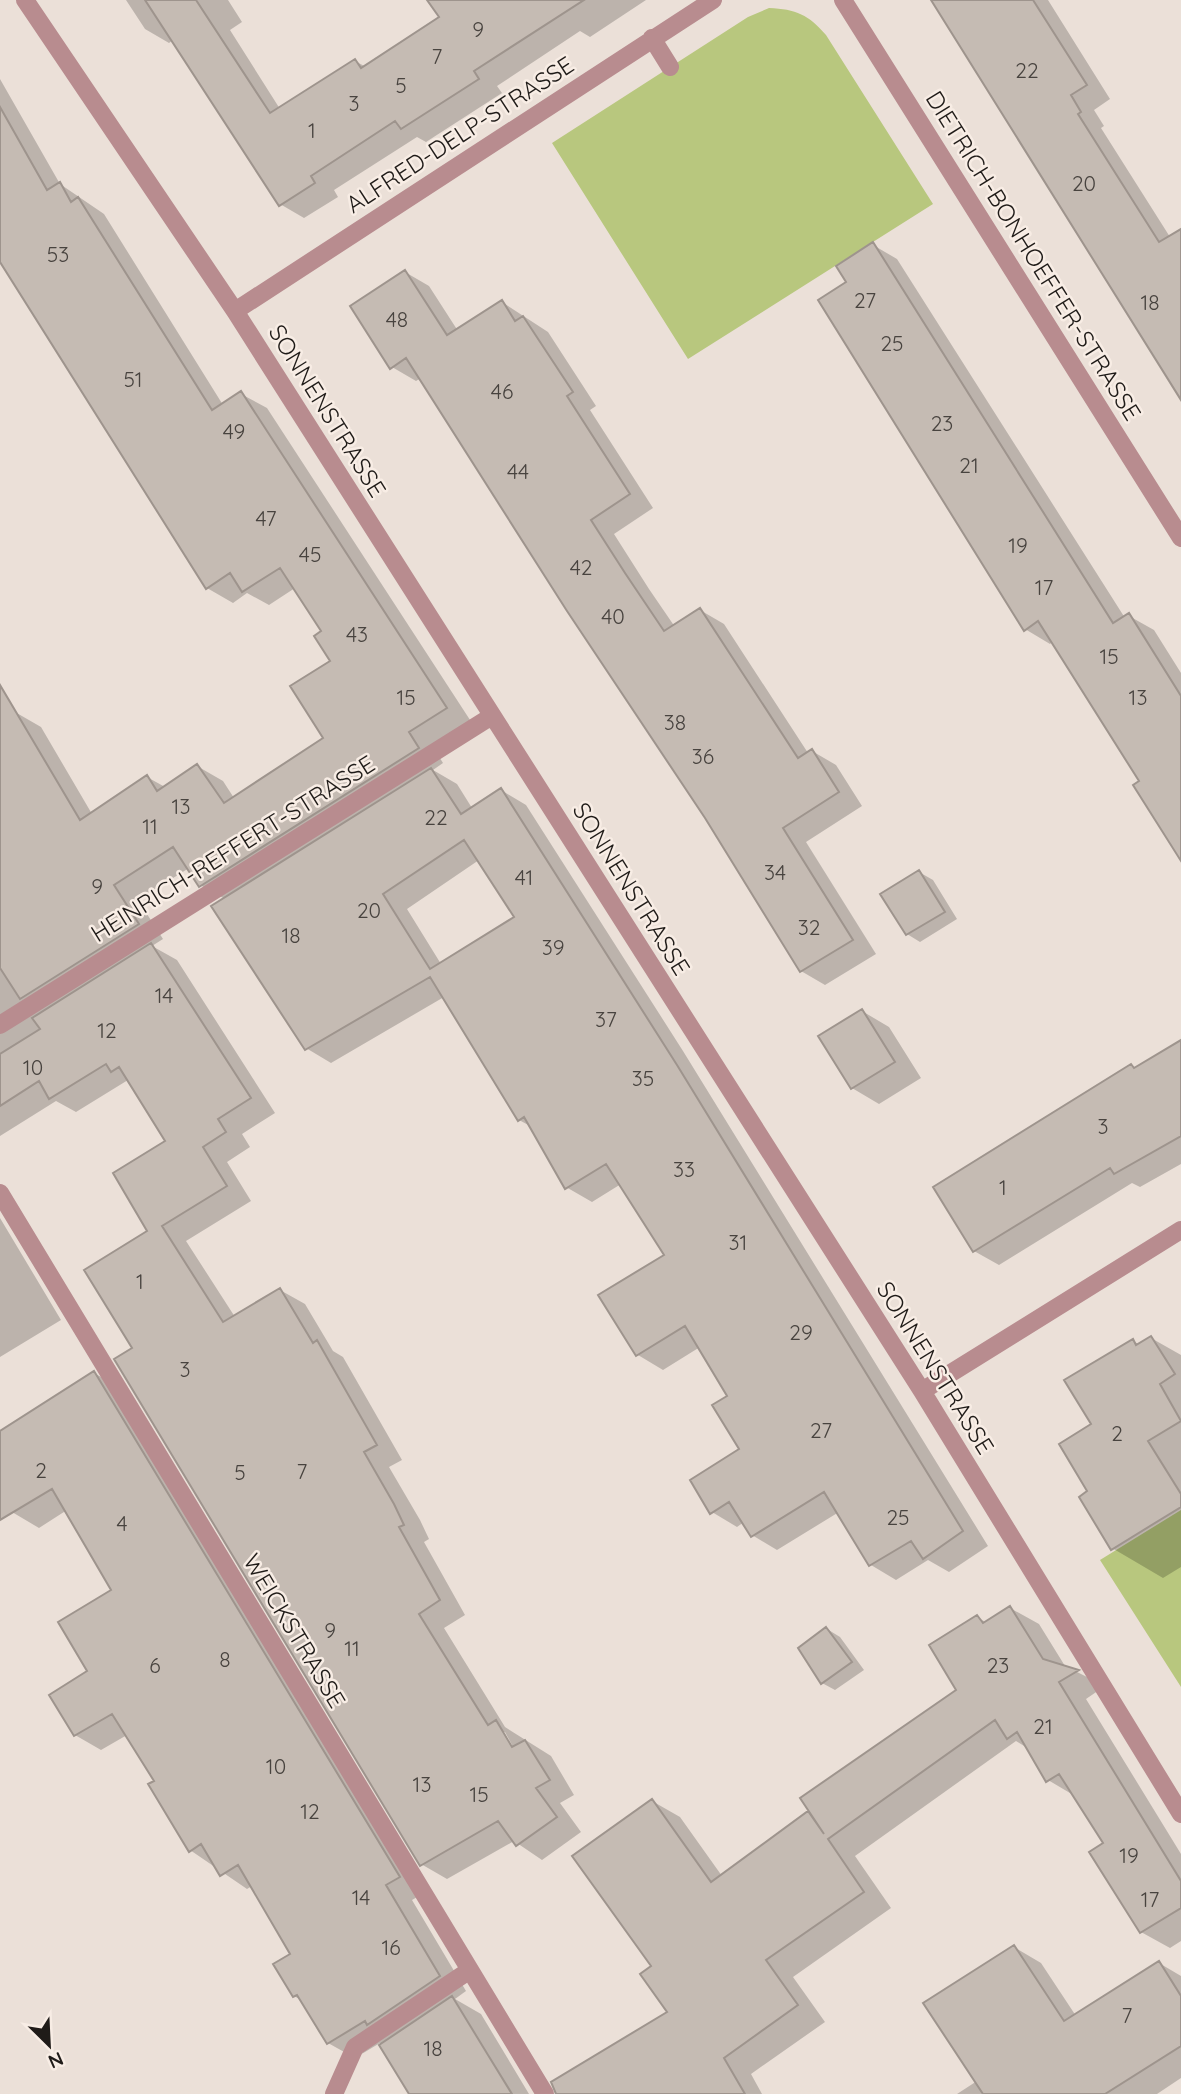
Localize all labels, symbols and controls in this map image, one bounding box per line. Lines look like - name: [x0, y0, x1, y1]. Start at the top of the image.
- house number: 9: [472, 16, 484, 42]
- house number: 7: [432, 43, 443, 69]
- street label: ALFRED-DELP-STRASSE: [340, 49, 579, 219]
- house number: 22: [1015, 57, 1039, 83]
- house number: 5: [395, 72, 407, 98]
- street label: DIETRICH-BONHOEFFER-STRASSE: [920, 85, 1148, 426]
- house number: 3: [348, 90, 360, 116]
- house number: 1: [308, 117, 316, 143]
- house number: 20: [1072, 170, 1096, 196]
- house number: 53: [47, 241, 69, 267]
- house number: 27: [854, 287, 876, 313]
- house number: 18: [1140, 289, 1160, 315]
- house number: 48: [386, 306, 408, 332]
- street label: SONNENSTRASSE: [263, 319, 393, 502]
- house number: 25: [880, 330, 904, 356]
- house number: 51: [123, 366, 143, 392]
- house number: 46: [491, 378, 513, 404]
- house number: 23: [931, 410, 953, 436]
- house number: 49: [223, 418, 245, 444]
- house number: 21: [959, 452, 979, 478]
- house number: 44: [507, 458, 529, 484]
- house number: 47: [255, 505, 277, 531]
- house number: 19: [1008, 532, 1028, 558]
- house number: 45: [299, 541, 321, 567]
- house number: 42: [570, 554, 592, 580]
- house number: 17: [1035, 574, 1053, 600]
- house number: 40: [601, 603, 625, 629]
- house number: 43: [346, 621, 368, 647]
- house number: 15: [1099, 643, 1119, 669]
- house number: 15: [396, 684, 416, 710]
- house number: 13: [1129, 684, 1147, 710]
- house number: 38: [664, 709, 686, 735]
- house number: 36: [692, 743, 714, 769]
- street label: HEINRICH-REFFERT-STRASSE: [85, 748, 380, 948]
- house number: 13: [172, 793, 190, 819]
- street label: SONNENSTRASSE: [567, 797, 697, 980]
- house number: 22: [424, 804, 448, 830]
- house number: 11: [142, 813, 158, 839]
- house number: 34: [764, 859, 786, 885]
- house number: 41: [515, 864, 533, 890]
- house number: 9: [91, 873, 103, 899]
- house number: 20: [357, 897, 381, 923]
- house number: 32: [798, 914, 820, 940]
- house number: 18: [281, 922, 301, 948]
- house number: 39: [542, 934, 564, 960]
- house number: 14: [155, 982, 173, 1008]
- house number: 37: [595, 1006, 617, 1032]
- house number: 12: [97, 1017, 117, 1043]
- house number: 10: [23, 1054, 43, 1080]
- house number: 35: [632, 1065, 654, 1091]
- house number: 3: [1097, 1113, 1109, 1139]
- house number: 33: [673, 1156, 695, 1182]
- house number: 1: [999, 1174, 1007, 1200]
- house number: 31: [729, 1229, 747, 1255]
- house number: 1: [136, 1268, 144, 1294]
- street label: SONNENSTRASSE: [871, 1276, 1001, 1459]
- house number: 29: [789, 1319, 813, 1345]
- house number: 3: [179, 1356, 191, 1382]
- house number: 27: [810, 1417, 832, 1443]
- house number: 2: [1111, 1420, 1123, 1446]
- house number: 2: [35, 1457, 47, 1483]
- house number: 7: [297, 1458, 308, 1484]
- house number: 5: [234, 1459, 246, 1485]
- house number: 25: [886, 1504, 910, 1530]
- house number: 4: [116, 1510, 128, 1536]
- street label: WEICKSTRASSE: [237, 1548, 353, 1713]
- house number: 9: [324, 1617, 336, 1643]
- house number: 11: [344, 1635, 360, 1661]
- house number: 8: [219, 1646, 231, 1672]
- house number: 6: [149, 1652, 161, 1678]
- house number: 23: [987, 1652, 1009, 1678]
- house number: 21: [1033, 1713, 1053, 1739]
- house number: 10: [266, 1753, 286, 1779]
- house number: 13: [413, 1771, 431, 1797]
- house number: 15: [469, 1781, 489, 1807]
- house number: 12: [300, 1798, 320, 1824]
- house number: 19: [1119, 1842, 1139, 1868]
- house number: 14: [352, 1884, 370, 1910]
- house number: 17: [1141, 1886, 1159, 1912]
- house number: 16: [381, 1934, 401, 1960]
- house number: 7: [1122, 2002, 1133, 2028]
- north arrow: [14, 2010, 84, 2080]
- house number: 18: [423, 2035, 443, 2061]
- text: N: [45, 2047, 67, 2074]

